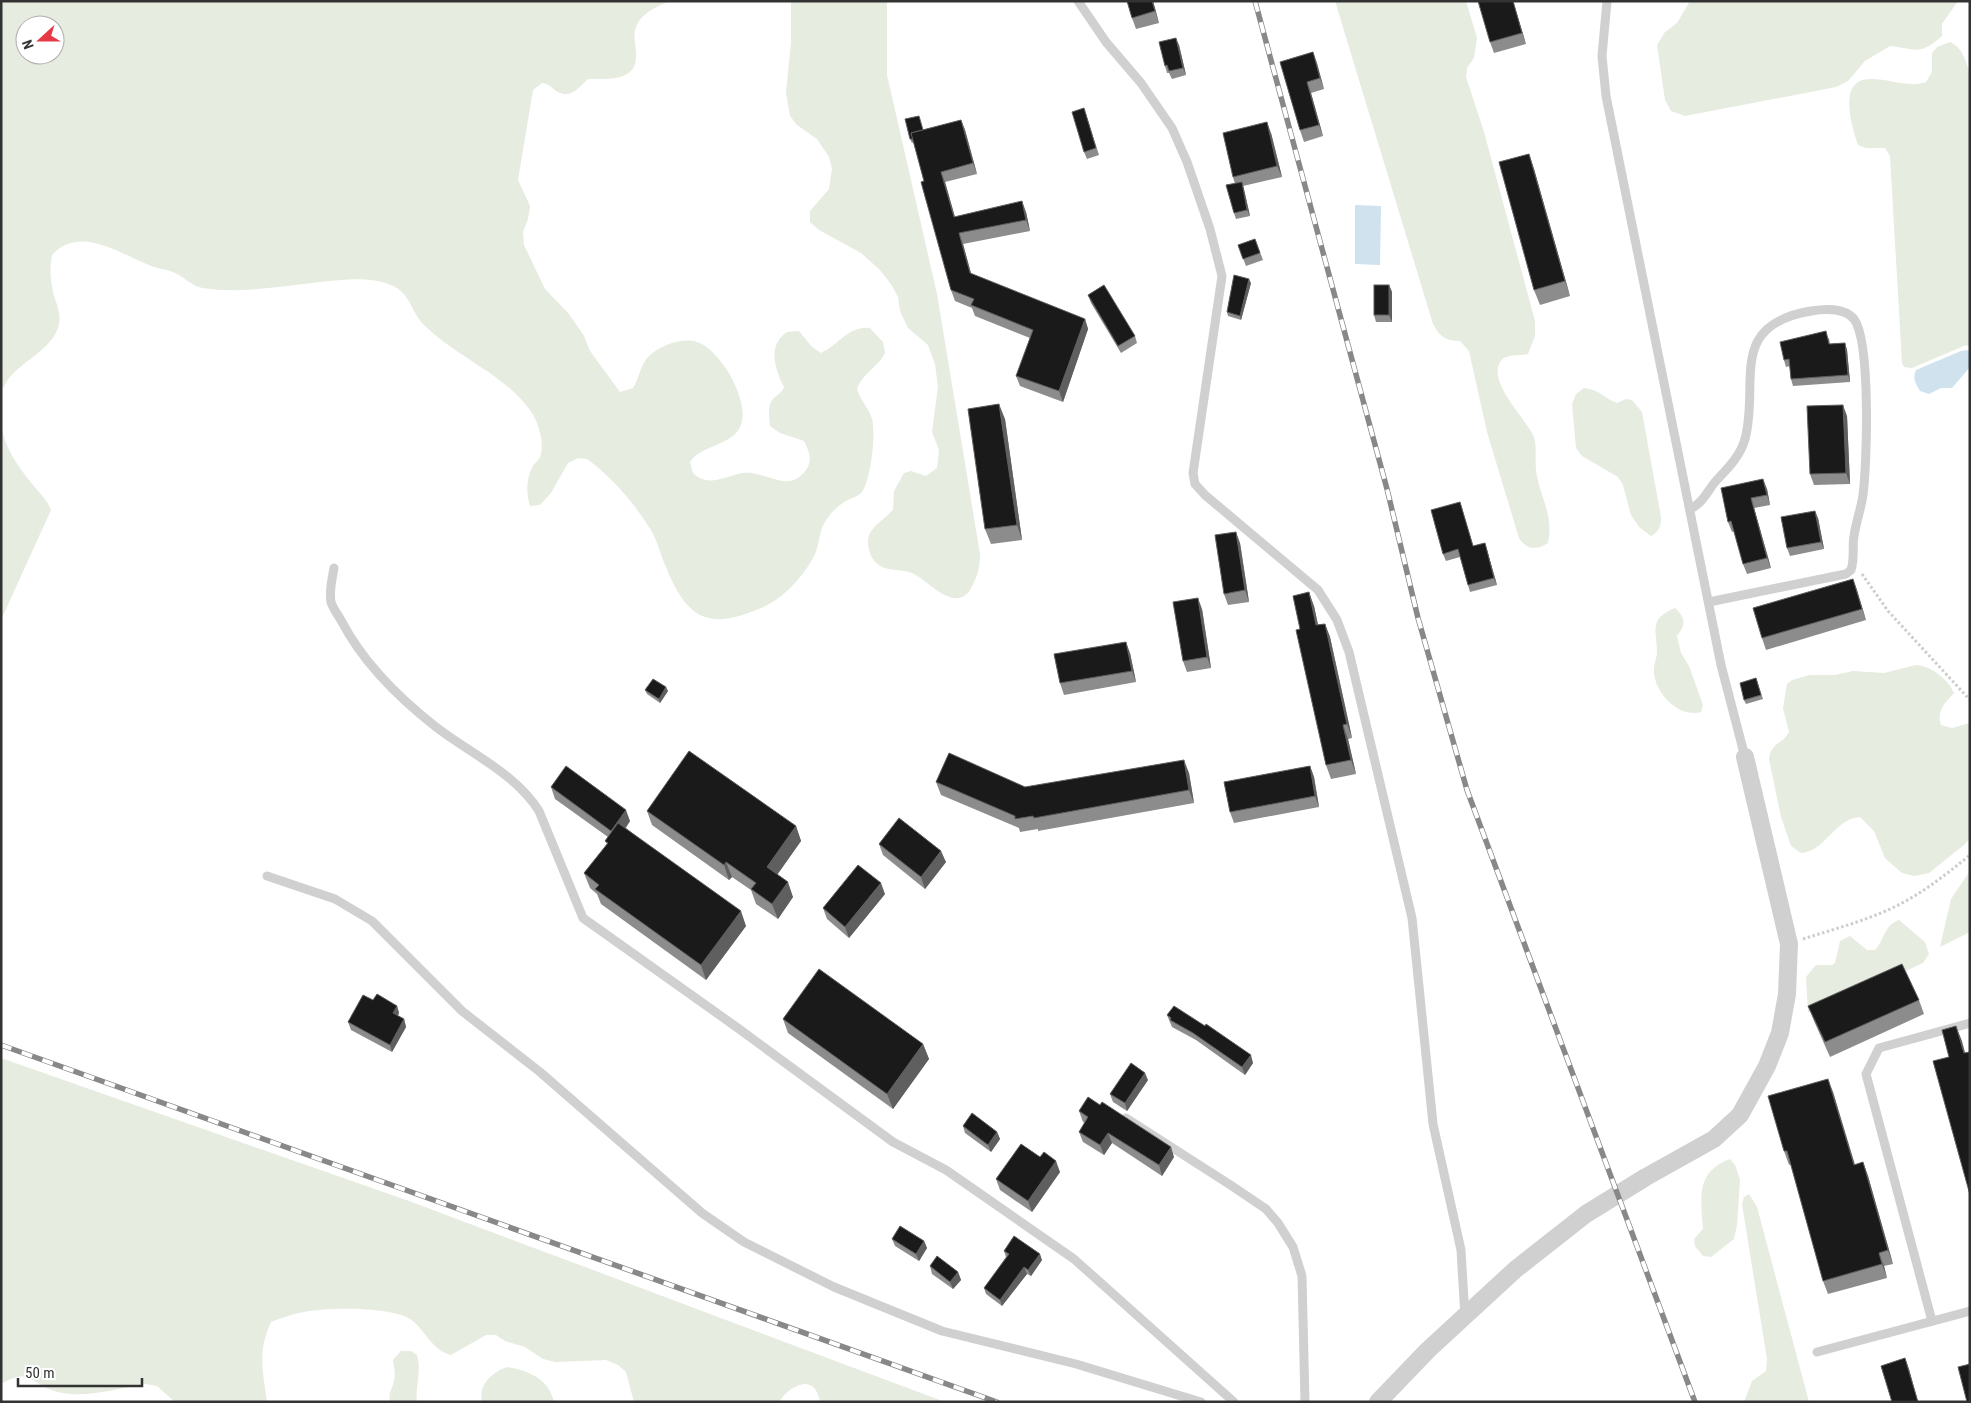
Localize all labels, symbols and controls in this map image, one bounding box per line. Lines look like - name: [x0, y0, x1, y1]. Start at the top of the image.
- north arrow: [15, 15, 65, 65]
- text: N: [19, 38, 37, 52]
- scale bar: [18, 1356, 141, 1388]
- text: 50 m: [25, 1364, 55, 1382]

